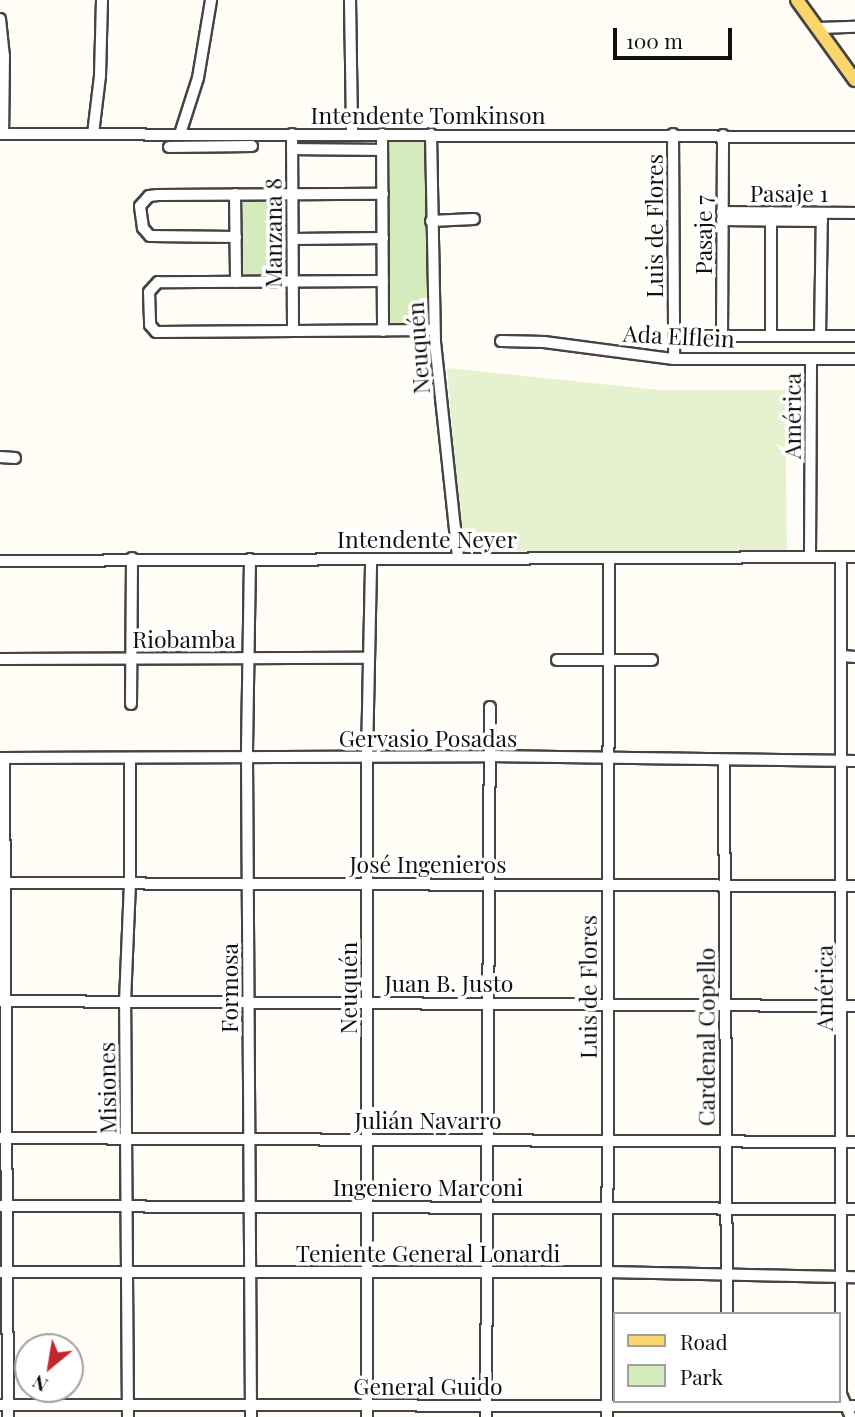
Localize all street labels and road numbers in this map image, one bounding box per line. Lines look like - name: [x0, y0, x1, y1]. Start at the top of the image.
- street label: Intendente Tomkinson: [310, 101, 546, 129]
- street label: Luis de Flores: [640, 154, 668, 298]
- street label: Manzana 8: [259, 178, 287, 288]
- street label: Pasaje 1: [750, 179, 828, 207]
- street label: Pasaje 7: [689, 195, 717, 275]
- street label: Neuquén: [401, 301, 435, 395]
- street label: Ada Elflein: [622, 319, 736, 353]
- street label: América: [778, 373, 806, 459]
- street label: Intendente Neyer: [337, 525, 517, 553]
- street label: Riobamba: [132, 625, 236, 653]
- street label: Gervasio Posadas: [339, 724, 517, 752]
- street label: José Ingenieros: [350, 850, 506, 878]
- street label: Luis de Flores: [574, 915, 602, 1059]
- street label: Neuquén: [334, 942, 362, 1034]
- street label: Formosa: [215, 943, 243, 1033]
- street label: América: [810, 945, 838, 1031]
- street label: Cardenal Copello: [692, 948, 720, 1126]
- street label: Juan B. Justo: [385, 969, 513, 997]
- street label: Misiones: [92, 1042, 122, 1134]
- street label: Julián Navarro: [354, 1106, 502, 1134]
- street label: Ingeniero Marconi: [333, 1173, 523, 1201]
- street label: Teniente General Lonardi: [296, 1239, 560, 1267]
- street label: General Guido: [353, 1372, 503, 1400]

